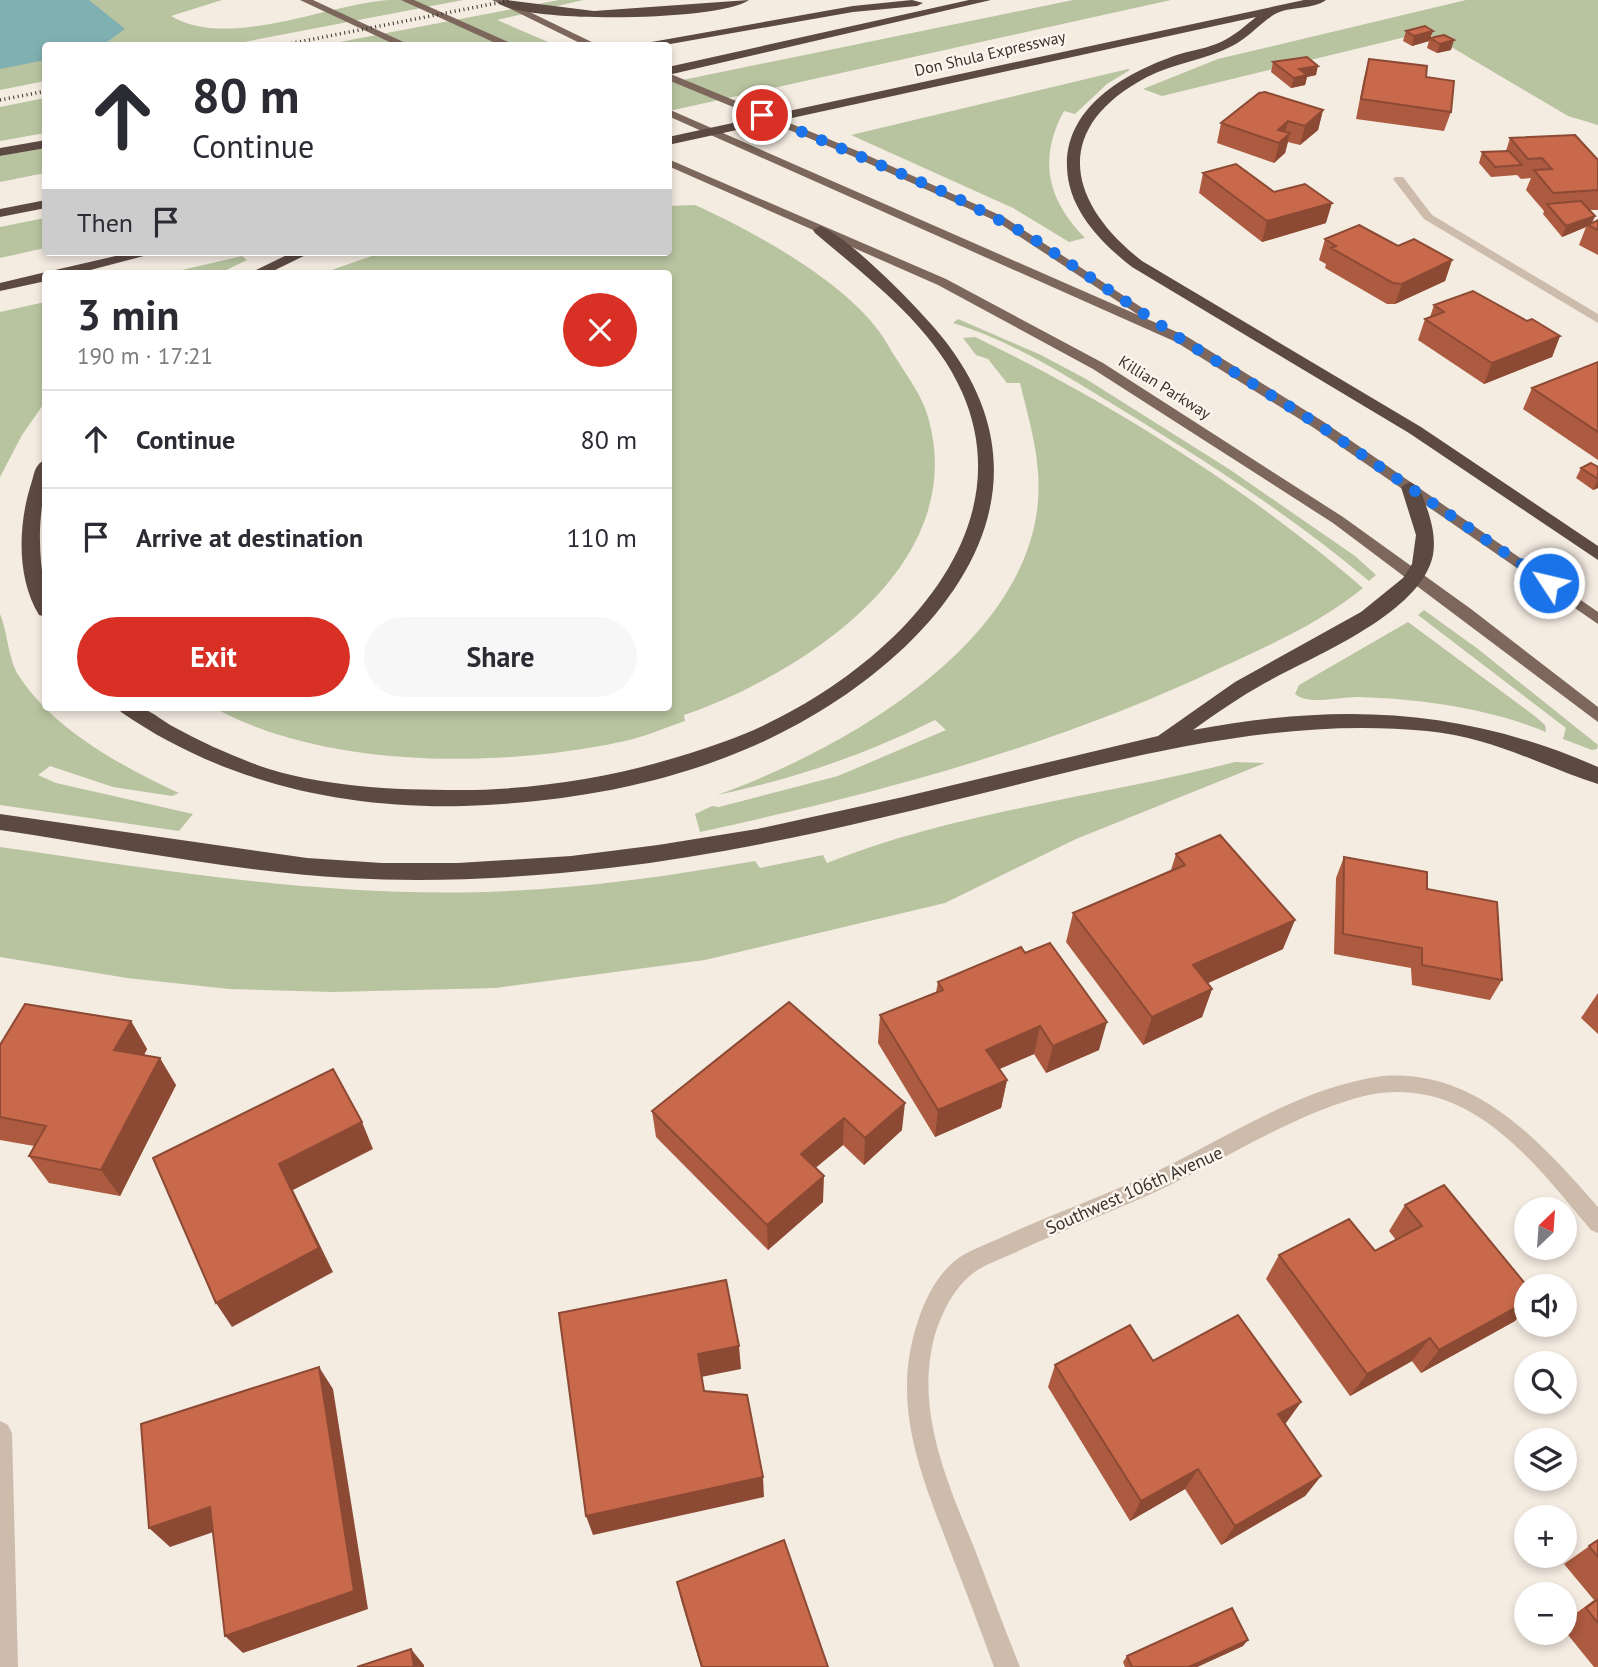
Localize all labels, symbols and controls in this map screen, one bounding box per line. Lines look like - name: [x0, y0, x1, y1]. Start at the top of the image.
- street label: Don Shula Expressway: [912, 26, 1068, 80]
- text: 80 m: [192, 63, 299, 127]
- icon: ahead: [77, 70, 168, 161]
- pin: [732, 85, 792, 145]
- icon: arrive: [743, 96, 781, 134]
- text: Continue: [192, 125, 314, 167]
- icon: arrive: [147, 203, 185, 241]
- text: Then: [77, 206, 133, 239]
- text: 3 min: [77, 287, 179, 342]
- button: close: [563, 293, 637, 367]
- text: 190 m · 17:21: [77, 341, 213, 370]
- street label: Killian Parkway: [1115, 351, 1215, 424]
- icon: ahead: [77, 420, 115, 458]
- text: Continue: [136, 423, 235, 456]
- text: 80 m: [581, 423, 637, 456]
- icon: arrive: [77, 518, 115, 556]
- text: Arrive at destination: [136, 521, 363, 554]
- text: 110 m: [566, 521, 637, 554]
- position arrow: [1512, 546, 1586, 620]
- button: Exit: [77, 617, 350, 697]
- button: Share: [364, 617, 637, 697]
- street label: Southwest 106th Avenue: [1042, 1141, 1226, 1239]
- north arrow: [1514, 1197, 1577, 1260]
- map controls: [1514, 1197, 1577, 1645]
- button: sound: [1514, 1274, 1577, 1337]
- button: search: [1514, 1351, 1577, 1414]
- button: layers: [1514, 1428, 1577, 1491]
- button: +: [1514, 1505, 1577, 1568]
- button: −: [1514, 1582, 1577, 1645]

